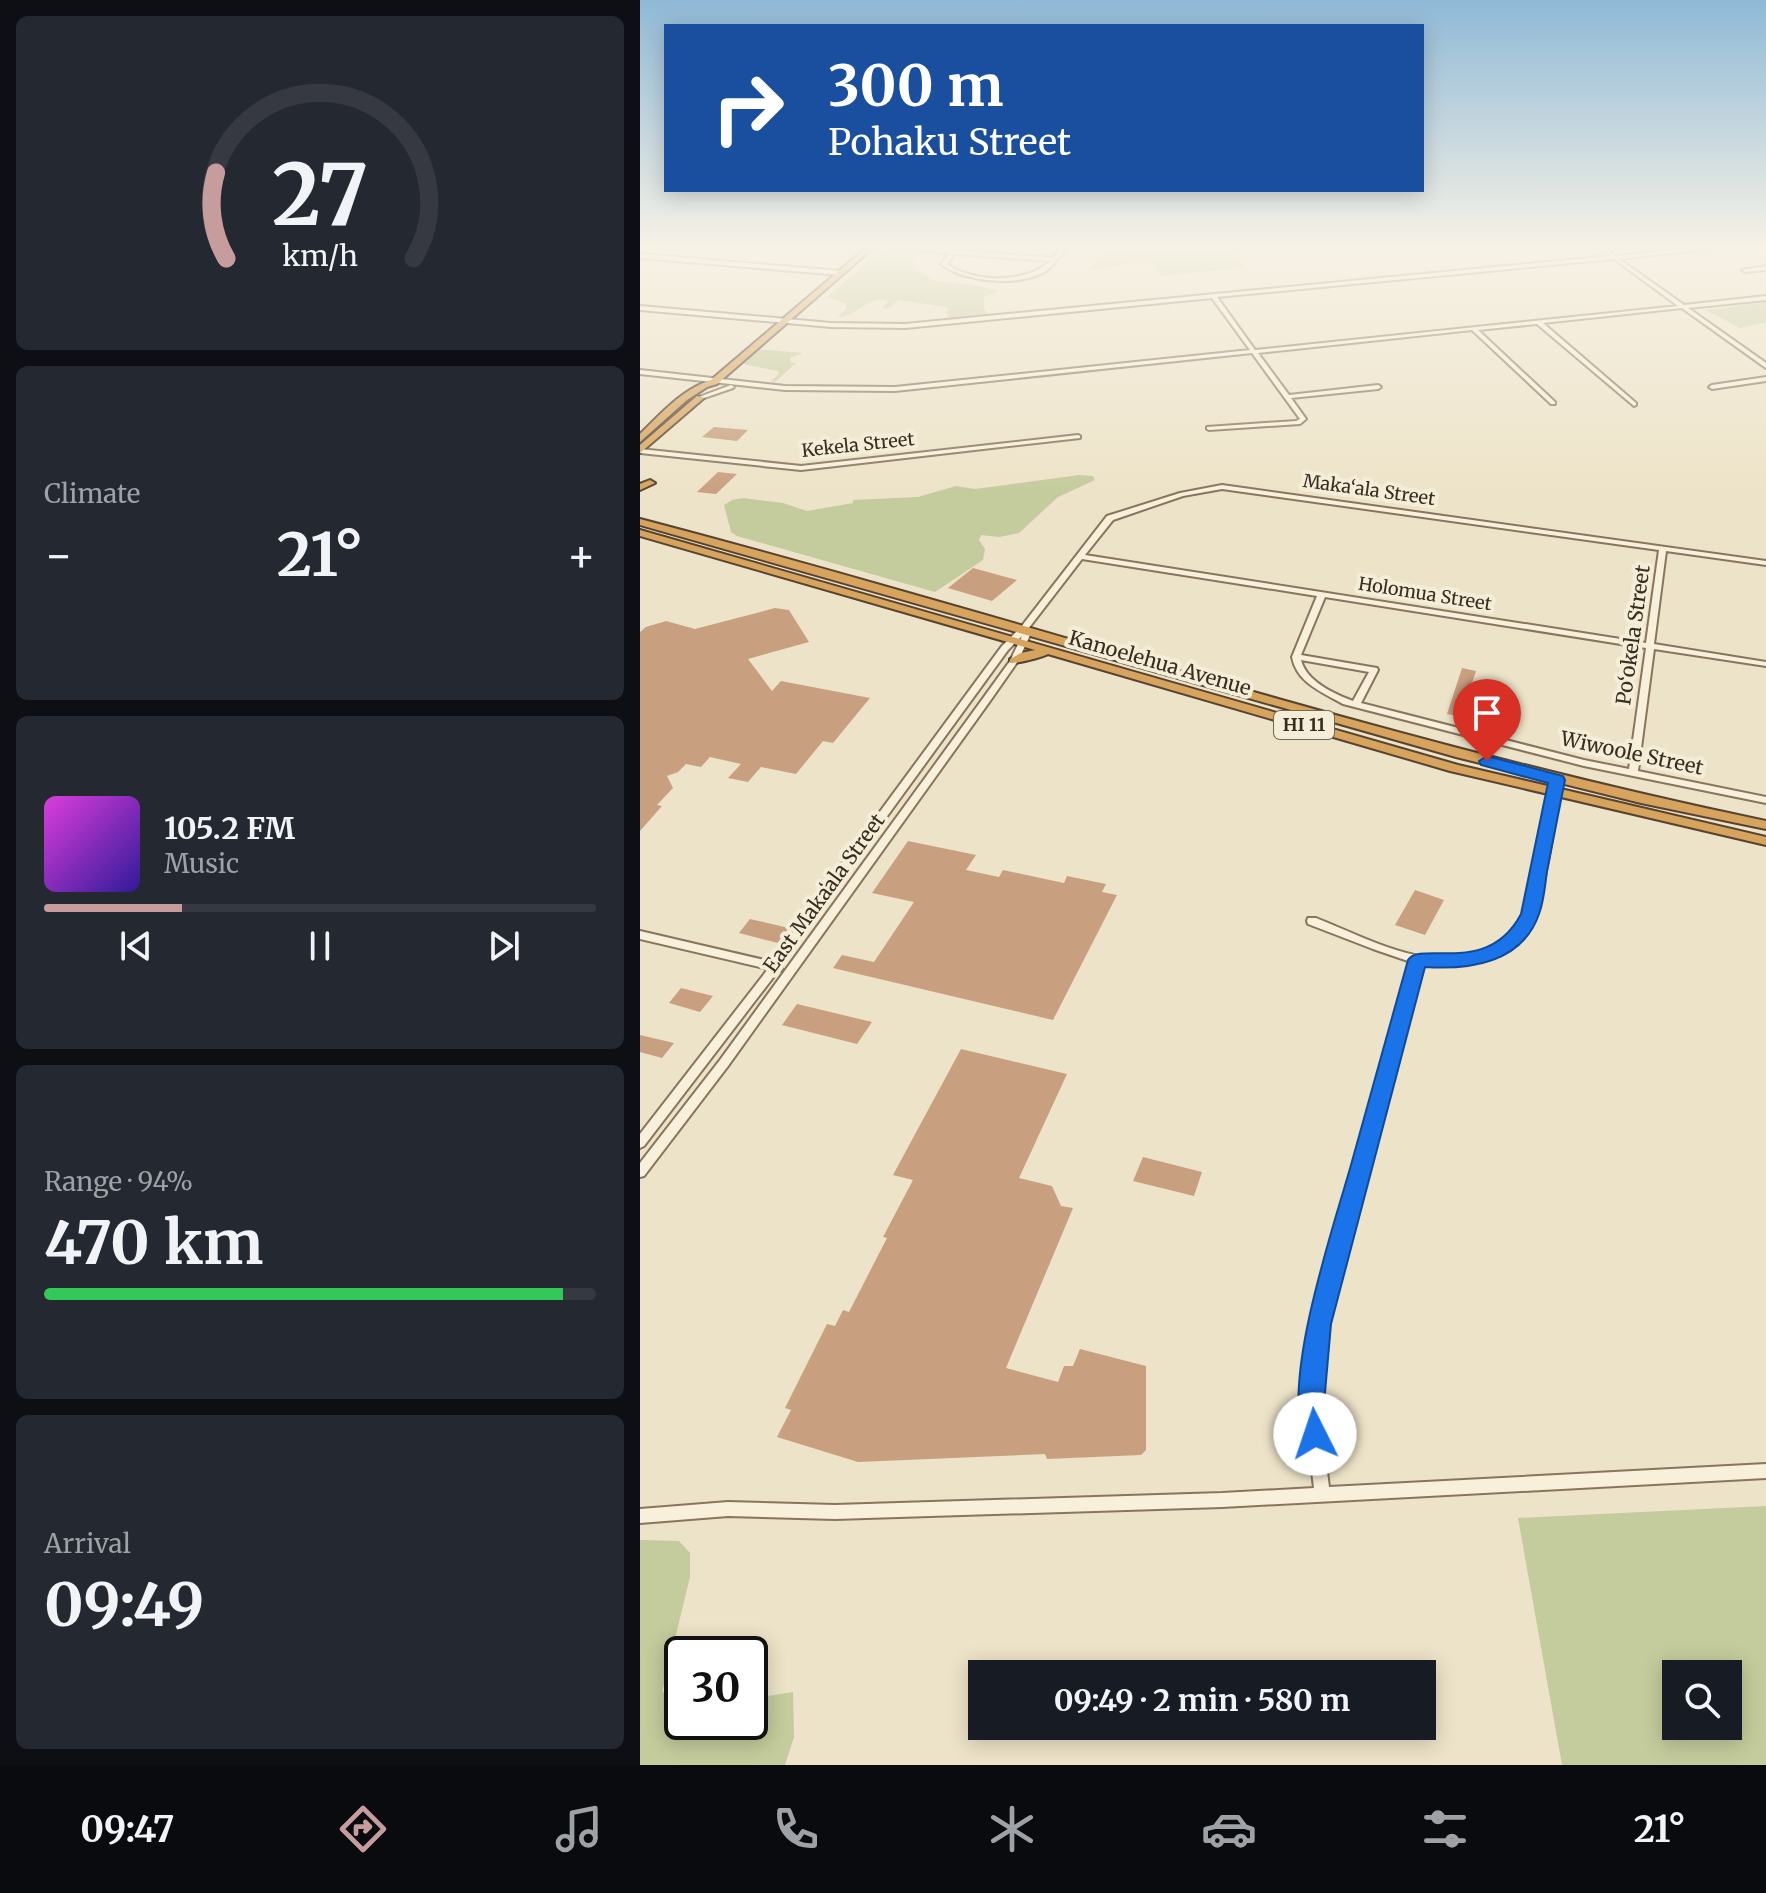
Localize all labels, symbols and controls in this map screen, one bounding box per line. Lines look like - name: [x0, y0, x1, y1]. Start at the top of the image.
- text: 300 m: [828, 51, 1004, 121]
- icon: right: [696, 56, 800, 160]
- text: Pohaku Street: [828, 120, 1071, 165]
- text: 27: [272, 142, 368, 247]
- text: km/h: [282, 238, 358, 274]
- street label: Kekela Street: [800, 427, 915, 462]
- street label: Maka‘ala Street: [1302, 469, 1437, 510]
- text: Climate: [44, 477, 140, 510]
- text: 21°: [277, 517, 363, 592]
- text: −: [44, 528, 73, 583]
- text: +: [567, 528, 596, 583]
- street label: Po‘okela Street: [1610, 563, 1655, 707]
- street label: Holomua Street: [1357, 572, 1493, 615]
- street label: Kanoelehua Avenue: [1066, 625, 1254, 700]
- pin: [1453, 679, 1521, 761]
- icon: arrive: [1465, 691, 1509, 735]
- road number: HI 11: [1274, 711, 1334, 739]
- street label: Wiwoole Street: [1558, 725, 1706, 780]
- street label: East Makaʻala Street: [758, 808, 890, 977]
- text: 105.2 FM: [164, 809, 295, 847]
- text: Music: [164, 847, 239, 880]
- icon: previous: [114, 924, 158, 968]
- icon: pause: [298, 924, 342, 968]
- icon: next: [482, 924, 526, 968]
- text: Range · 94%: [44, 1165, 193, 1198]
- text: 470 km: [44, 1205, 263, 1280]
- position arrow: [1273, 1392, 1357, 1476]
- text: Arrival: [44, 1527, 131, 1560]
- text: 09:49: [44, 1567, 204, 1642]
- speed limit sign: 30: [664, 1636, 768, 1740]
- map controls: [1662, 1660, 1742, 1740]
- button: search: [1662, 1660, 1742, 1740]
- text: 09:49 · 2 min · 580 m: [1054, 1681, 1350, 1719]
- icon: directions: [335, 1801, 391, 1857]
- icon: music: [551, 1801, 607, 1857]
- icon: phone: [768, 1801, 824, 1857]
- icon: climate: [984, 1801, 1040, 1857]
- icon: car: [1201, 1801, 1257, 1857]
- icon: filters: [1417, 1801, 1473, 1857]
- text: 09:47: [80, 1807, 174, 1852]
- text: 21°: [1634, 1807, 1686, 1852]

